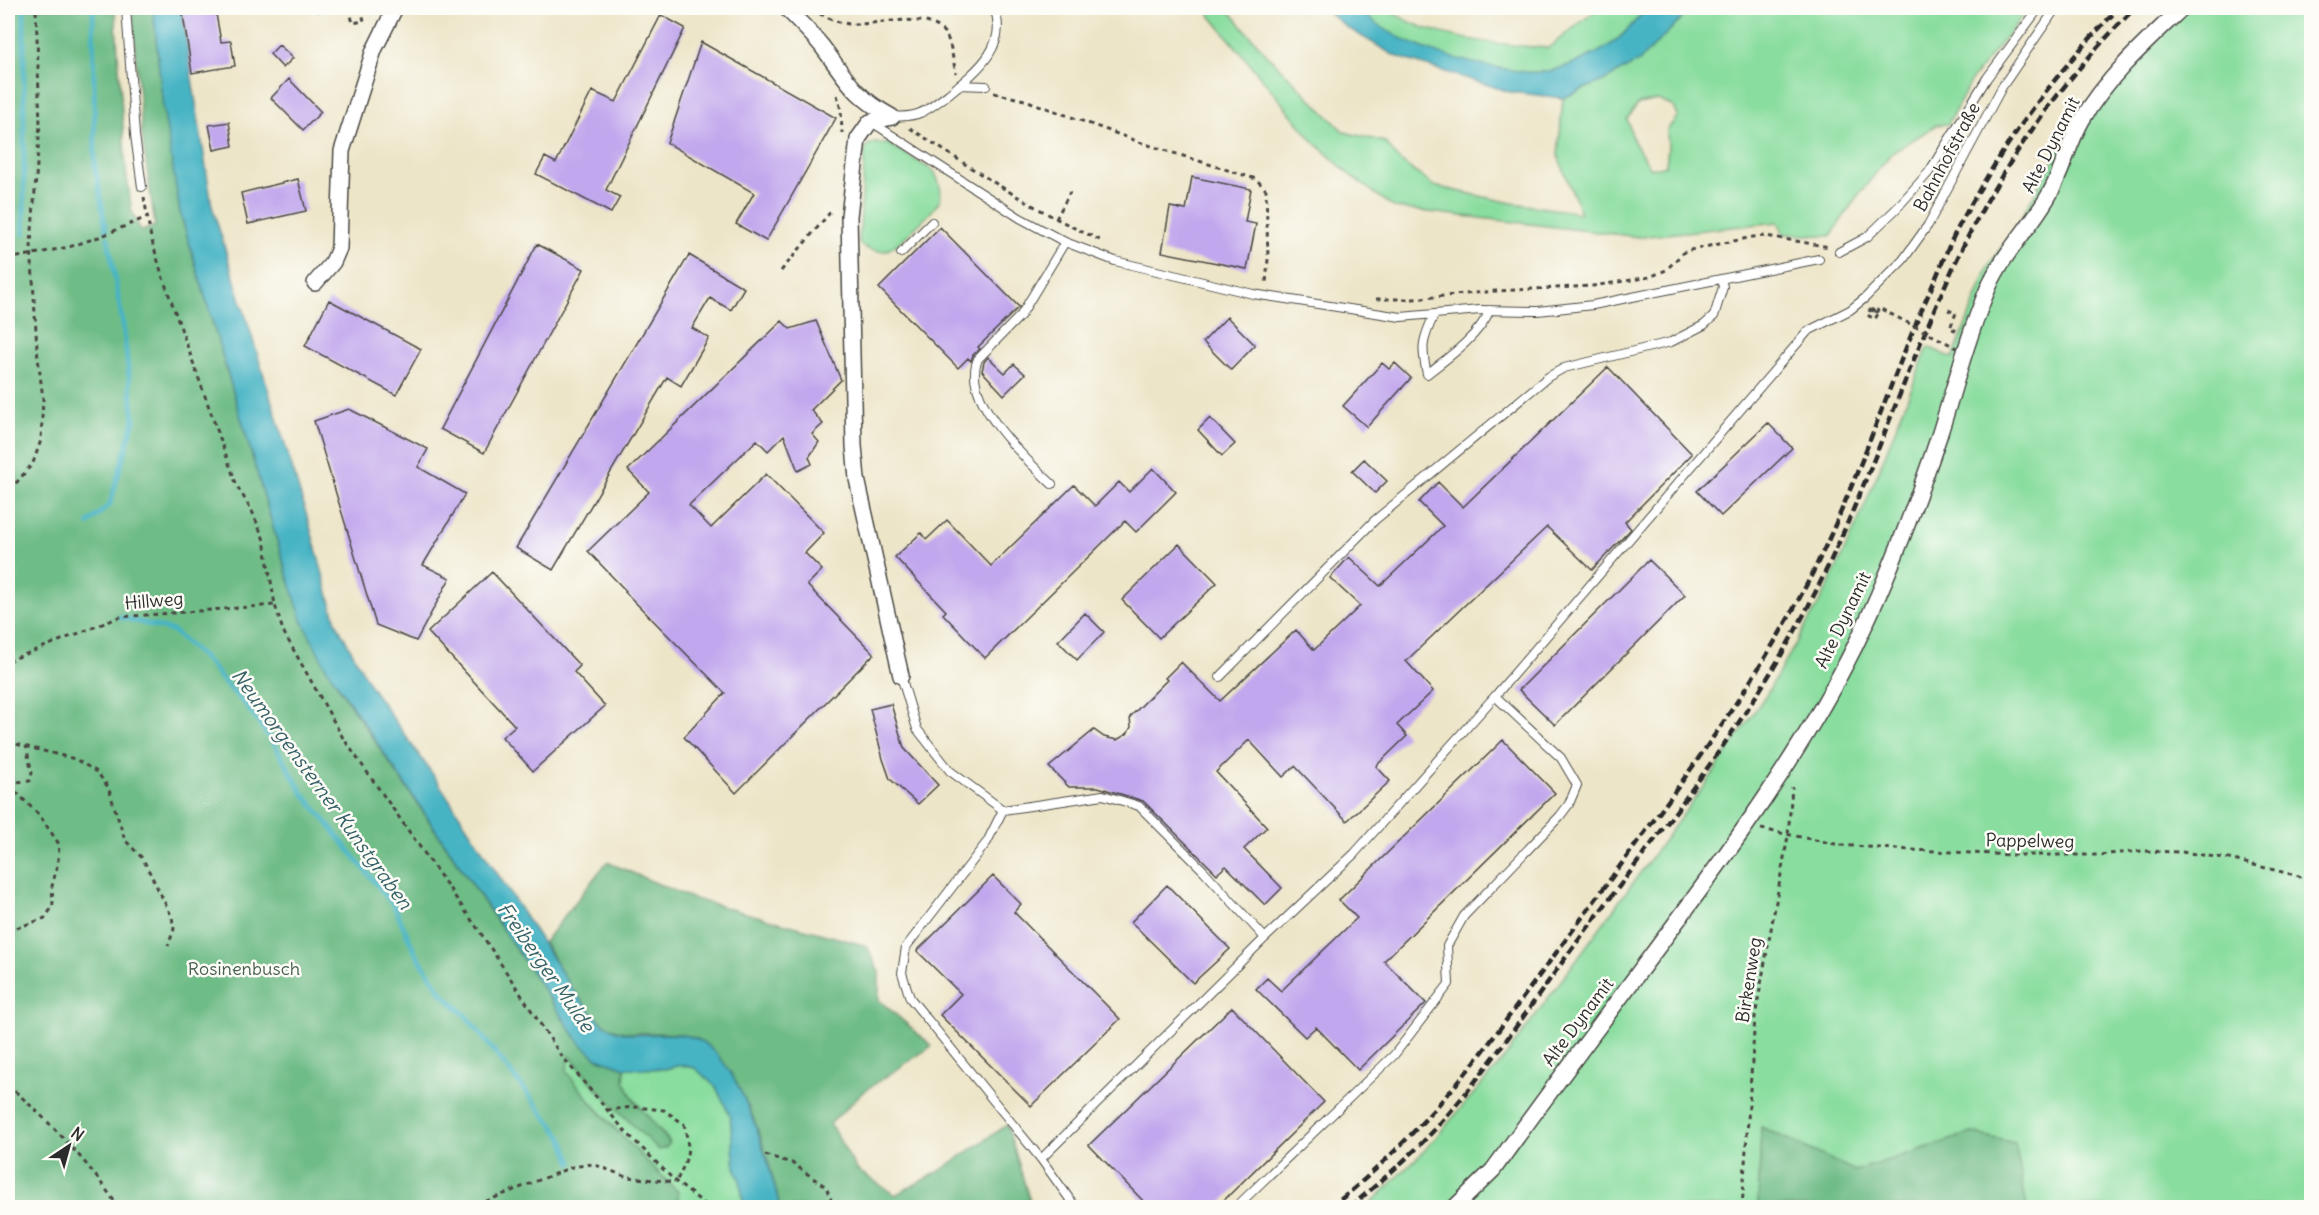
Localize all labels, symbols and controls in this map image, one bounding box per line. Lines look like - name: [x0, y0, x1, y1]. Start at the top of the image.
- street label: Alte Dynamit: [2016, 93, 2085, 197]
- street label: Bahnhofstraße: [1908, 98, 1985, 215]
- street label: Alte Dynamit: [1809, 568, 1876, 672]
- street label: Hillweg: [124, 586, 184, 615]
- water label: Neumorgensterner Kunstgraben: [227, 663, 418, 914]
- street label: Pappelweg: [1985, 828, 2075, 853]
- water label: Freiberger Mulde: [492, 897, 601, 1037]
- street label: Birkenweg: [1730, 936, 1767, 1024]
- park label: Rosinenbusch: [188, 957, 300, 980]
- street label: Alte Dynamit: [1537, 973, 1618, 1071]
- north arrow: [39, 1116, 99, 1176]
- text: N: [67, 1123, 88, 1145]

